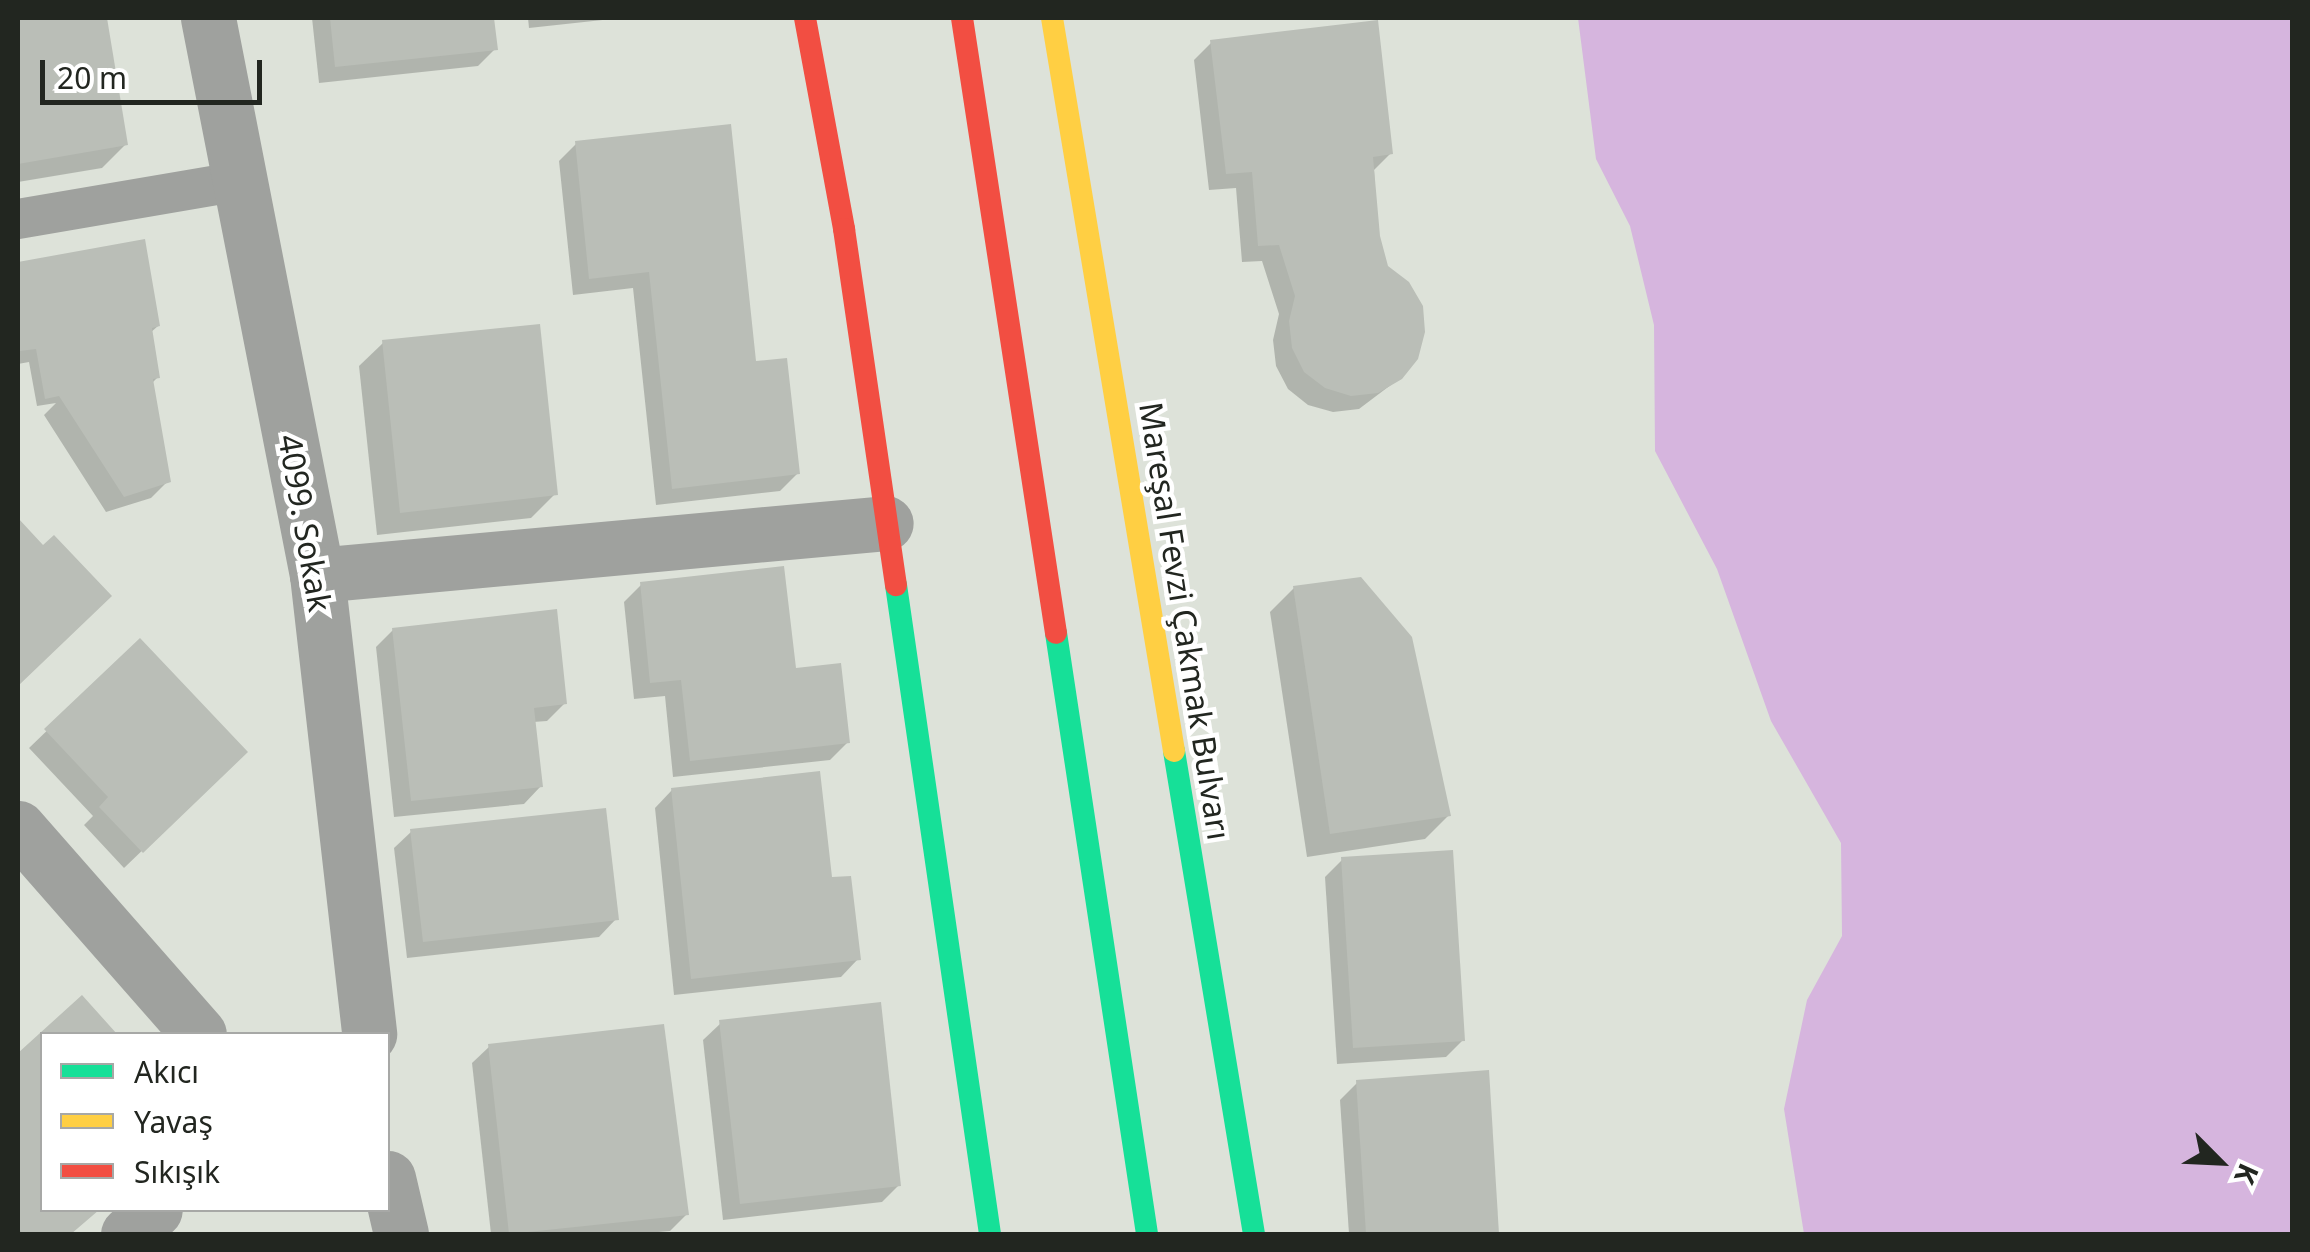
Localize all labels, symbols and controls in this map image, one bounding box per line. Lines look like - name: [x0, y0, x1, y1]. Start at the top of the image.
- scale bar: [45, 40, 268, 102]
- text: 20 m: [57, 57, 127, 98]
- street label: Mareşal Fevzi Çakmak Bulvarı: [1131, 400, 1239, 842]
- street label: 4099. Sokak: [271, 431, 339, 615]
- legend: [40, 1032, 390, 1212]
- text: Akıcı: [134, 1051, 199, 1092]
- text: Yavaş: [134, 1101, 213, 1142]
- north arrow: [2170, 1112, 2270, 1212]
- text: Sıkışık: [134, 1151, 220, 1192]
- text: K: [2226, 1158, 2269, 1190]

